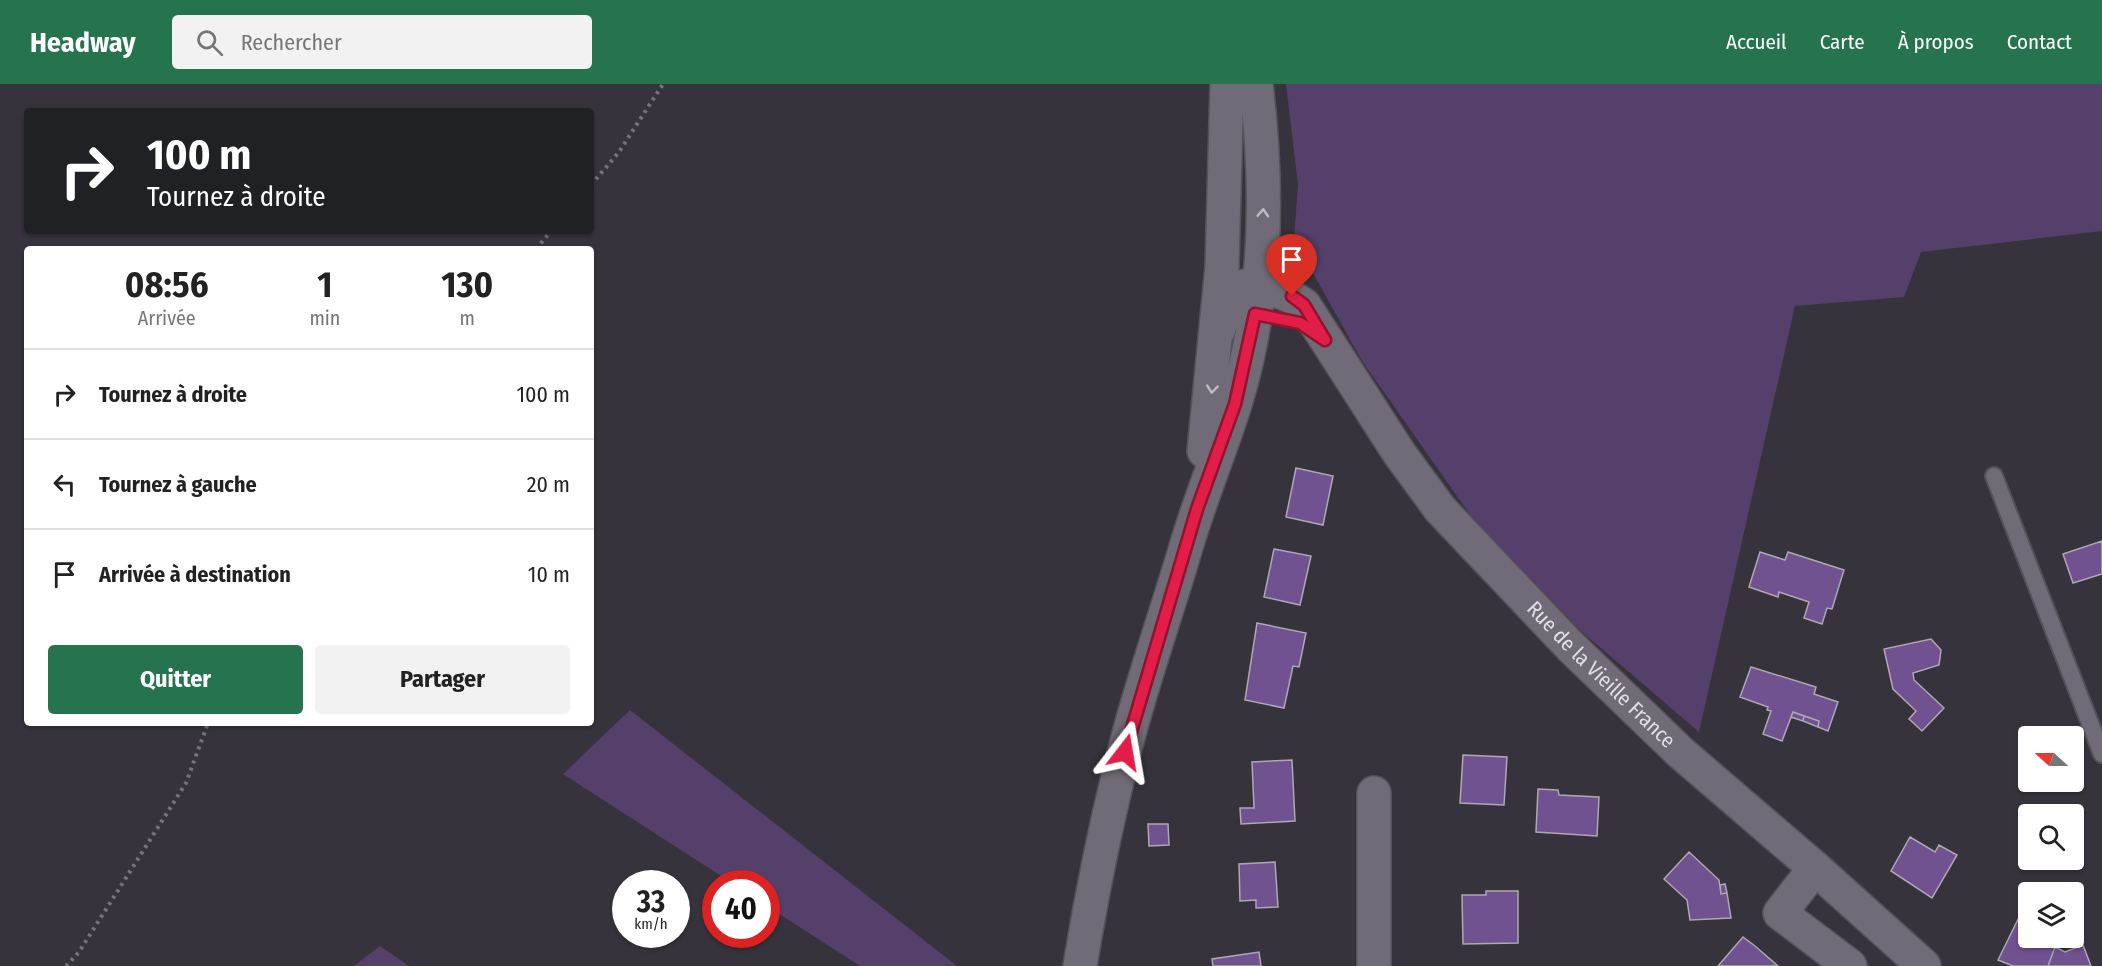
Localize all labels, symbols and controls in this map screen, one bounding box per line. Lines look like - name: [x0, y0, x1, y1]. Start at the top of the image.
- search box: [172, 15, 592, 69]
- text: Headway: [30, 26, 136, 59]
- icon: search: [193, 26, 226, 59]
- text: Rechercher: [241, 29, 342, 56]
- text: Accueil: [1726, 29, 1787, 55]
- text: Carte: [1820, 29, 1865, 55]
- text: À propos: [1898, 29, 1974, 55]
- text: Contact: [2007, 29, 2072, 55]
- text: 100 m: [147, 130, 251, 180]
- icon: right: [48, 132, 126, 210]
- text: Tournez à droite: [147, 181, 326, 213]
- one-way arrow: [1257, 209, 1270, 218]
- pin: [1266, 234, 1317, 296]
- icon: arrive: [1275, 243, 1308, 276]
- text: 08:56: [125, 263, 209, 307]
- text: 1: [317, 263, 332, 307]
- text: 130: [441, 263, 493, 307]
- text: Arrivée: [138, 306, 196, 330]
- text: min: [309, 306, 340, 330]
- text: m: [459, 306, 475, 330]
- icon: right: [48, 378, 81, 411]
- text: Tournez à droite: [99, 381, 247, 408]
- text: 100 m: [516, 381, 570, 408]
- one-way arrow: [1206, 384, 1219, 393]
- icon: left: [48, 468, 81, 501]
- text: Tournez à gauche: [99, 471, 257, 498]
- text: 20 m: [527, 471, 570, 498]
- icon: arrive: [48, 558, 81, 591]
- text: Arrivée à destination: [99, 561, 291, 588]
- text: 10 m: [528, 561, 570, 588]
- street label: Rue de la Vieille France: [1521, 596, 1681, 754]
- button: Quitter: [48, 645, 303, 714]
- button: Partager: [315, 645, 570, 714]
- position arrow: [1093, 720, 1157, 784]
- north arrow: [2018, 726, 2084, 792]
- map controls: [2018, 726, 2084, 948]
- button: search: [2018, 804, 2084, 870]
- speed limit sign: 40: [702, 870, 780, 948]
- button: layers: [2018, 882, 2084, 948]
- text: 33: [637, 884, 665, 920]
- text: km/h: [634, 915, 668, 933]

